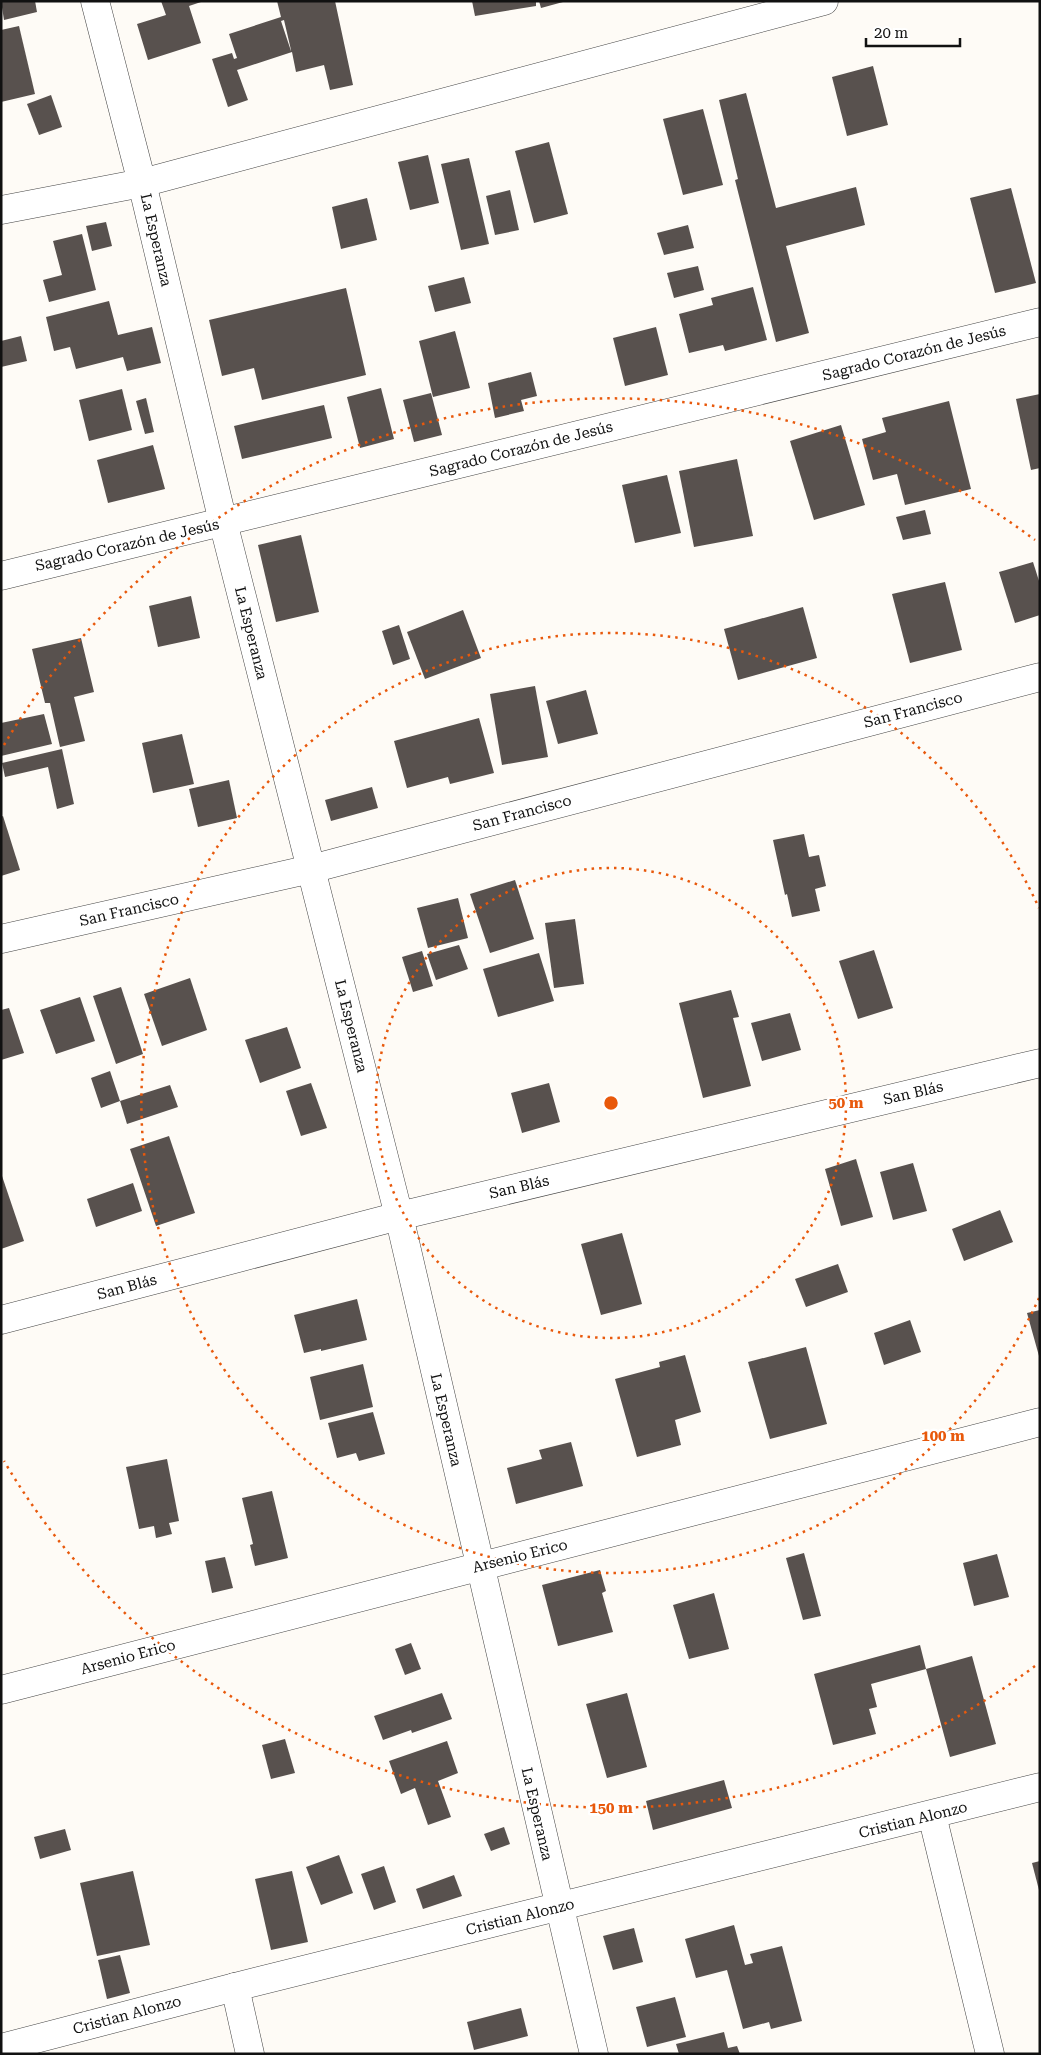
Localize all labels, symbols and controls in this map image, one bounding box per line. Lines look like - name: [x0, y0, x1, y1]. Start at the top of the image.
- scale bar: [866, 15, 960, 47]
- text: 20 m: [874, 24, 909, 42]
- street label: La Esperanza: [137, 192, 175, 288]
- street label: Sagrado Corazón de Jesús: [820, 321, 1008, 385]
- street label: Sagrado Corazón de Jesús: [427, 417, 615, 481]
- street label: Sagrado Corazón de Jesús: [33, 515, 221, 575]
- street label: La Esperanza: [231, 585, 271, 681]
- street label: San Francisco: [862, 688, 964, 732]
- street label: San Francisco: [471, 791, 573, 835]
- street label: San Francisco: [77, 890, 181, 930]
- street label: La Esperanza: [331, 978, 371, 1074]
- street label: San Blás: [881, 1077, 945, 1109]
- centre of rings: [602, 1094, 620, 1112]
- text: 50 m: [828, 1094, 864, 1112]
- street label: San Blás: [487, 1171, 551, 1203]
- street label: San Blás: [95, 1270, 159, 1304]
- street label: La Esperanza: [427, 1372, 465, 1468]
- text: 100 m: [921, 1427, 965, 1445]
- street label: Arsenio Erico: [470, 1535, 570, 1577]
- street label: Arsenio Erico: [79, 1636, 177, 1678]
- street label: La Esperanza: [518, 1766, 556, 1862]
- street label: Cristian Alonzo: [857, 1798, 969, 1842]
- text: 150 m: [589, 1799, 633, 1817]
- street label: Cristian Alonzo: [464, 1895, 576, 1939]
- street label: Cristian Alonzo: [71, 1992, 183, 2038]

